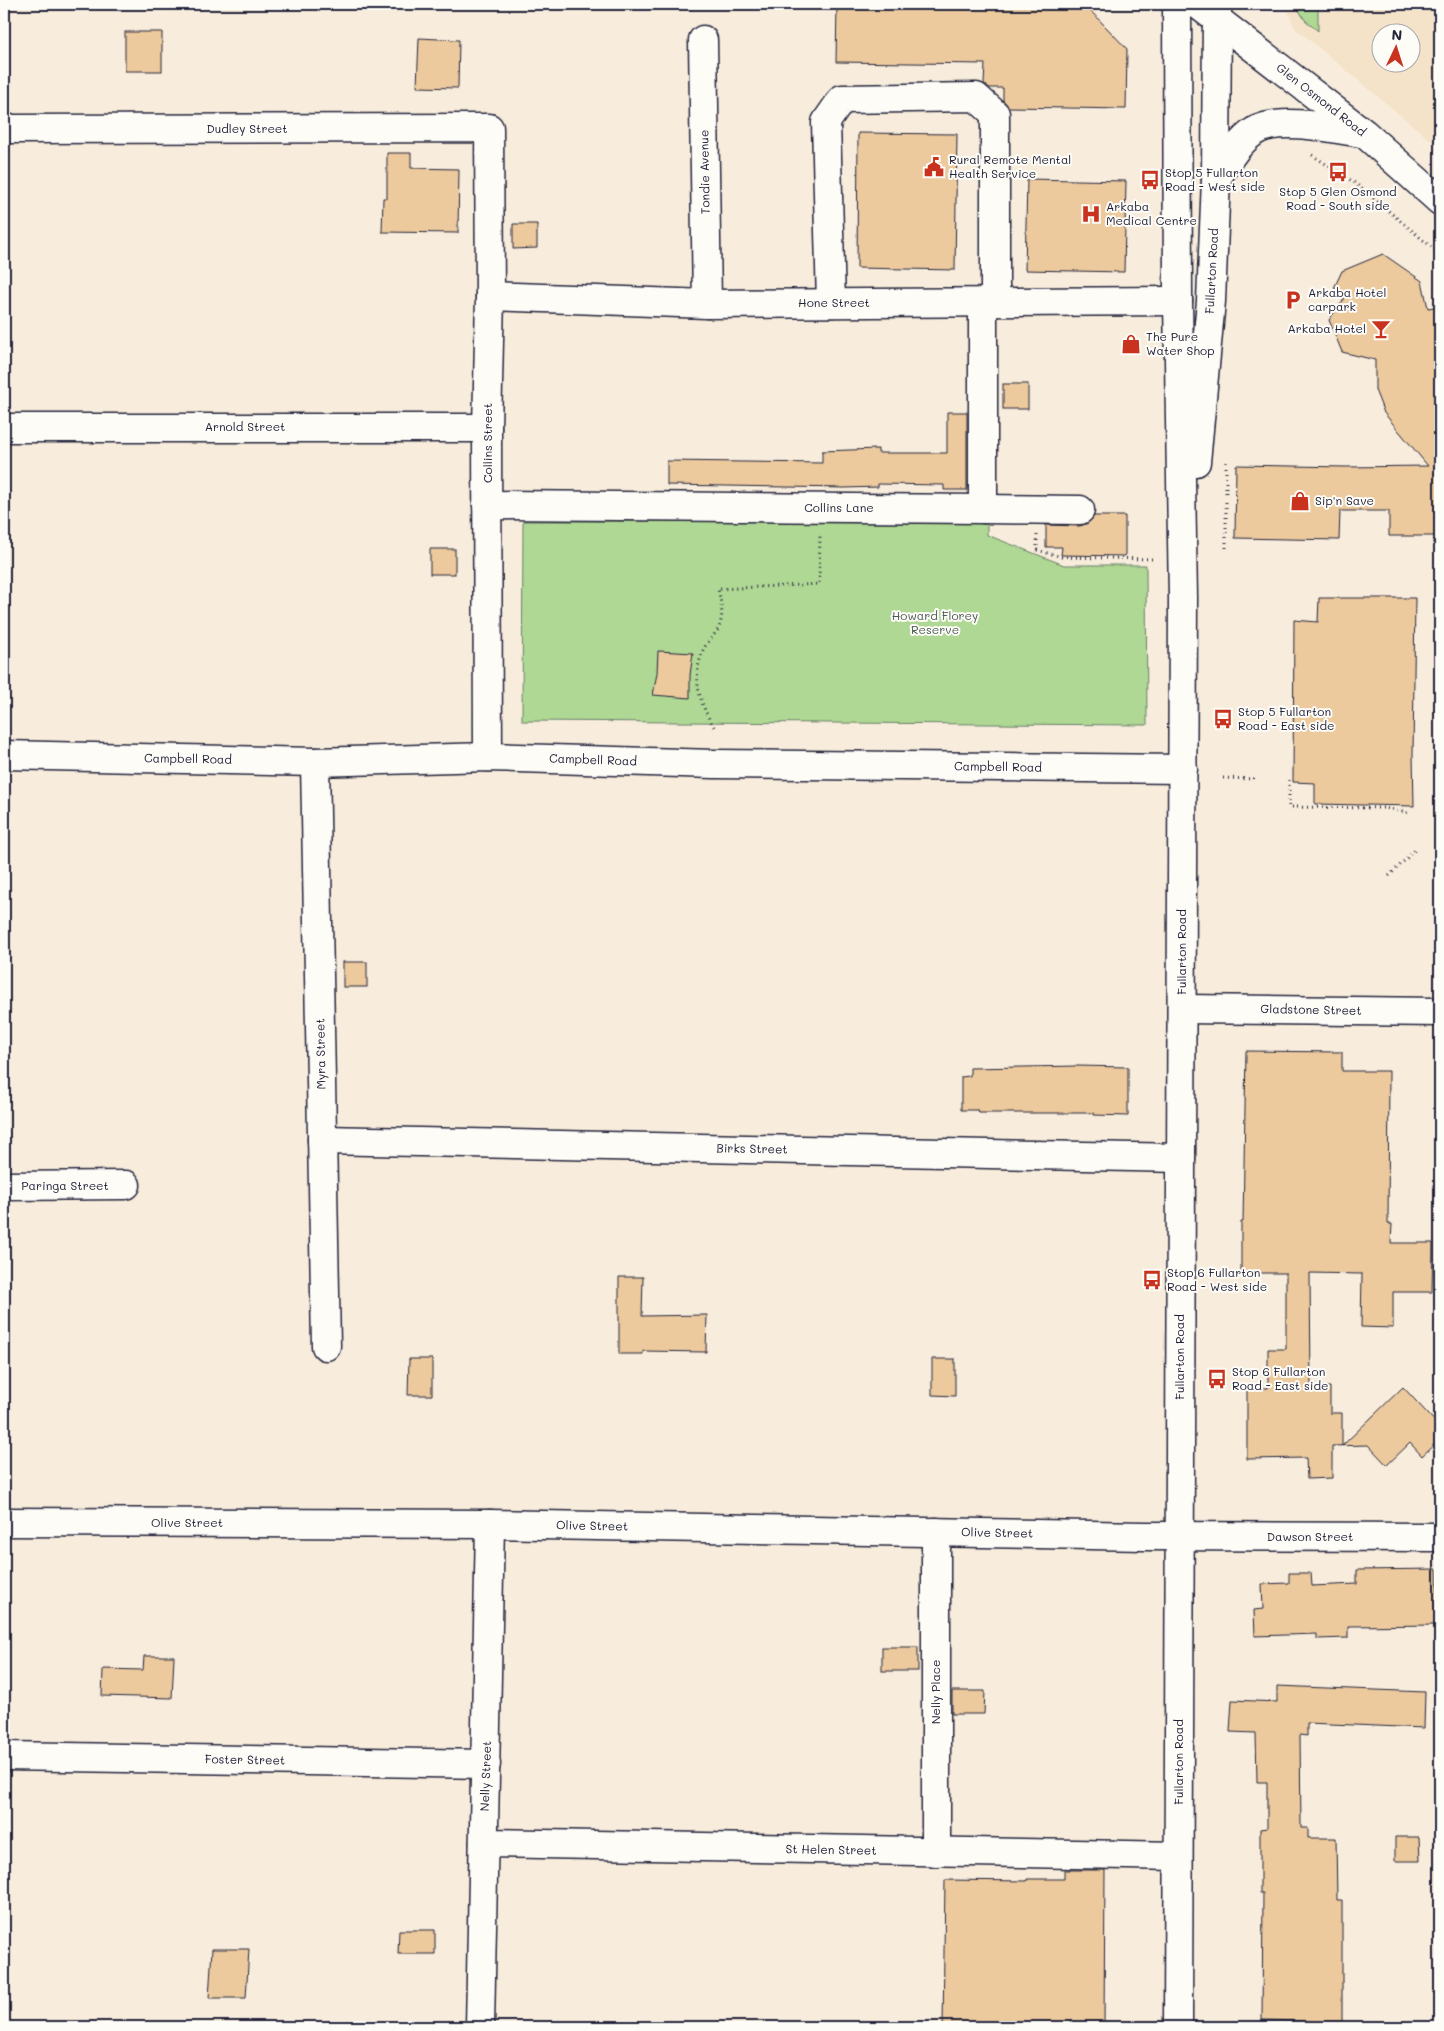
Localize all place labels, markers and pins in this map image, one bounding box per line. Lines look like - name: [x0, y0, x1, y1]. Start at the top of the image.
- place label: Rural Remote Mental Health Service: [949, 151, 1071, 181]
- public building icon: Rural Remote Mental Health Service: [923, 156, 945, 178]
- bus stop icon: Stop 5 Glen Osmond Road - South side: [1327, 161, 1349, 183]
- place label: Stop 5 Fullarton Road - West side: [1165, 164, 1265, 194]
- bus stop icon: Stop 5 Fullarton Road - West side: [1139, 169, 1161, 191]
- place label: Stop 5 Glen Osmond Road - South side: [1279, 183, 1397, 213]
- place label: Arkaba Medical Centre: [1106, 198, 1197, 228]
- hospital icon: Arkaba Medical Centre: [1080, 203, 1102, 225]
- place label: Arkaba Hotel carpark: [1308, 284, 1387, 314]
- parking icon: Arkaba Hotel carpark: [1282, 289, 1304, 311]
- bar icon: Arkaba Hotel: [1370, 318, 1392, 340]
- place label: Arkaba Hotel: [1287, 320, 1366, 336]
- place label: The Pure Water Shop: [1146, 328, 1215, 358]
- shop icon: The Pure Water Shop: [1120, 333, 1142, 355]
- shop icon: Sip'n Save: [1289, 490, 1311, 512]
- place label: Sip'n Save: [1315, 492, 1374, 508]
- place label: Stop 5 Fullarton Road - East side: [1238, 703, 1334, 733]
- bus stop icon: Stop 5 Fullarton Road - East side: [1212, 708, 1234, 730]
- place label: Stop 6 Fullarton Road - West side: [1167, 1264, 1267, 1294]
- bus stop icon: Stop 6 Fullarton Road - West side: [1141, 1269, 1163, 1291]
- place label: Stop 6 Fullarton Road - East side: [1232, 1363, 1328, 1393]
- bus stop icon: Stop 6 Fullarton Road - East side: [1206, 1368, 1228, 1390]

